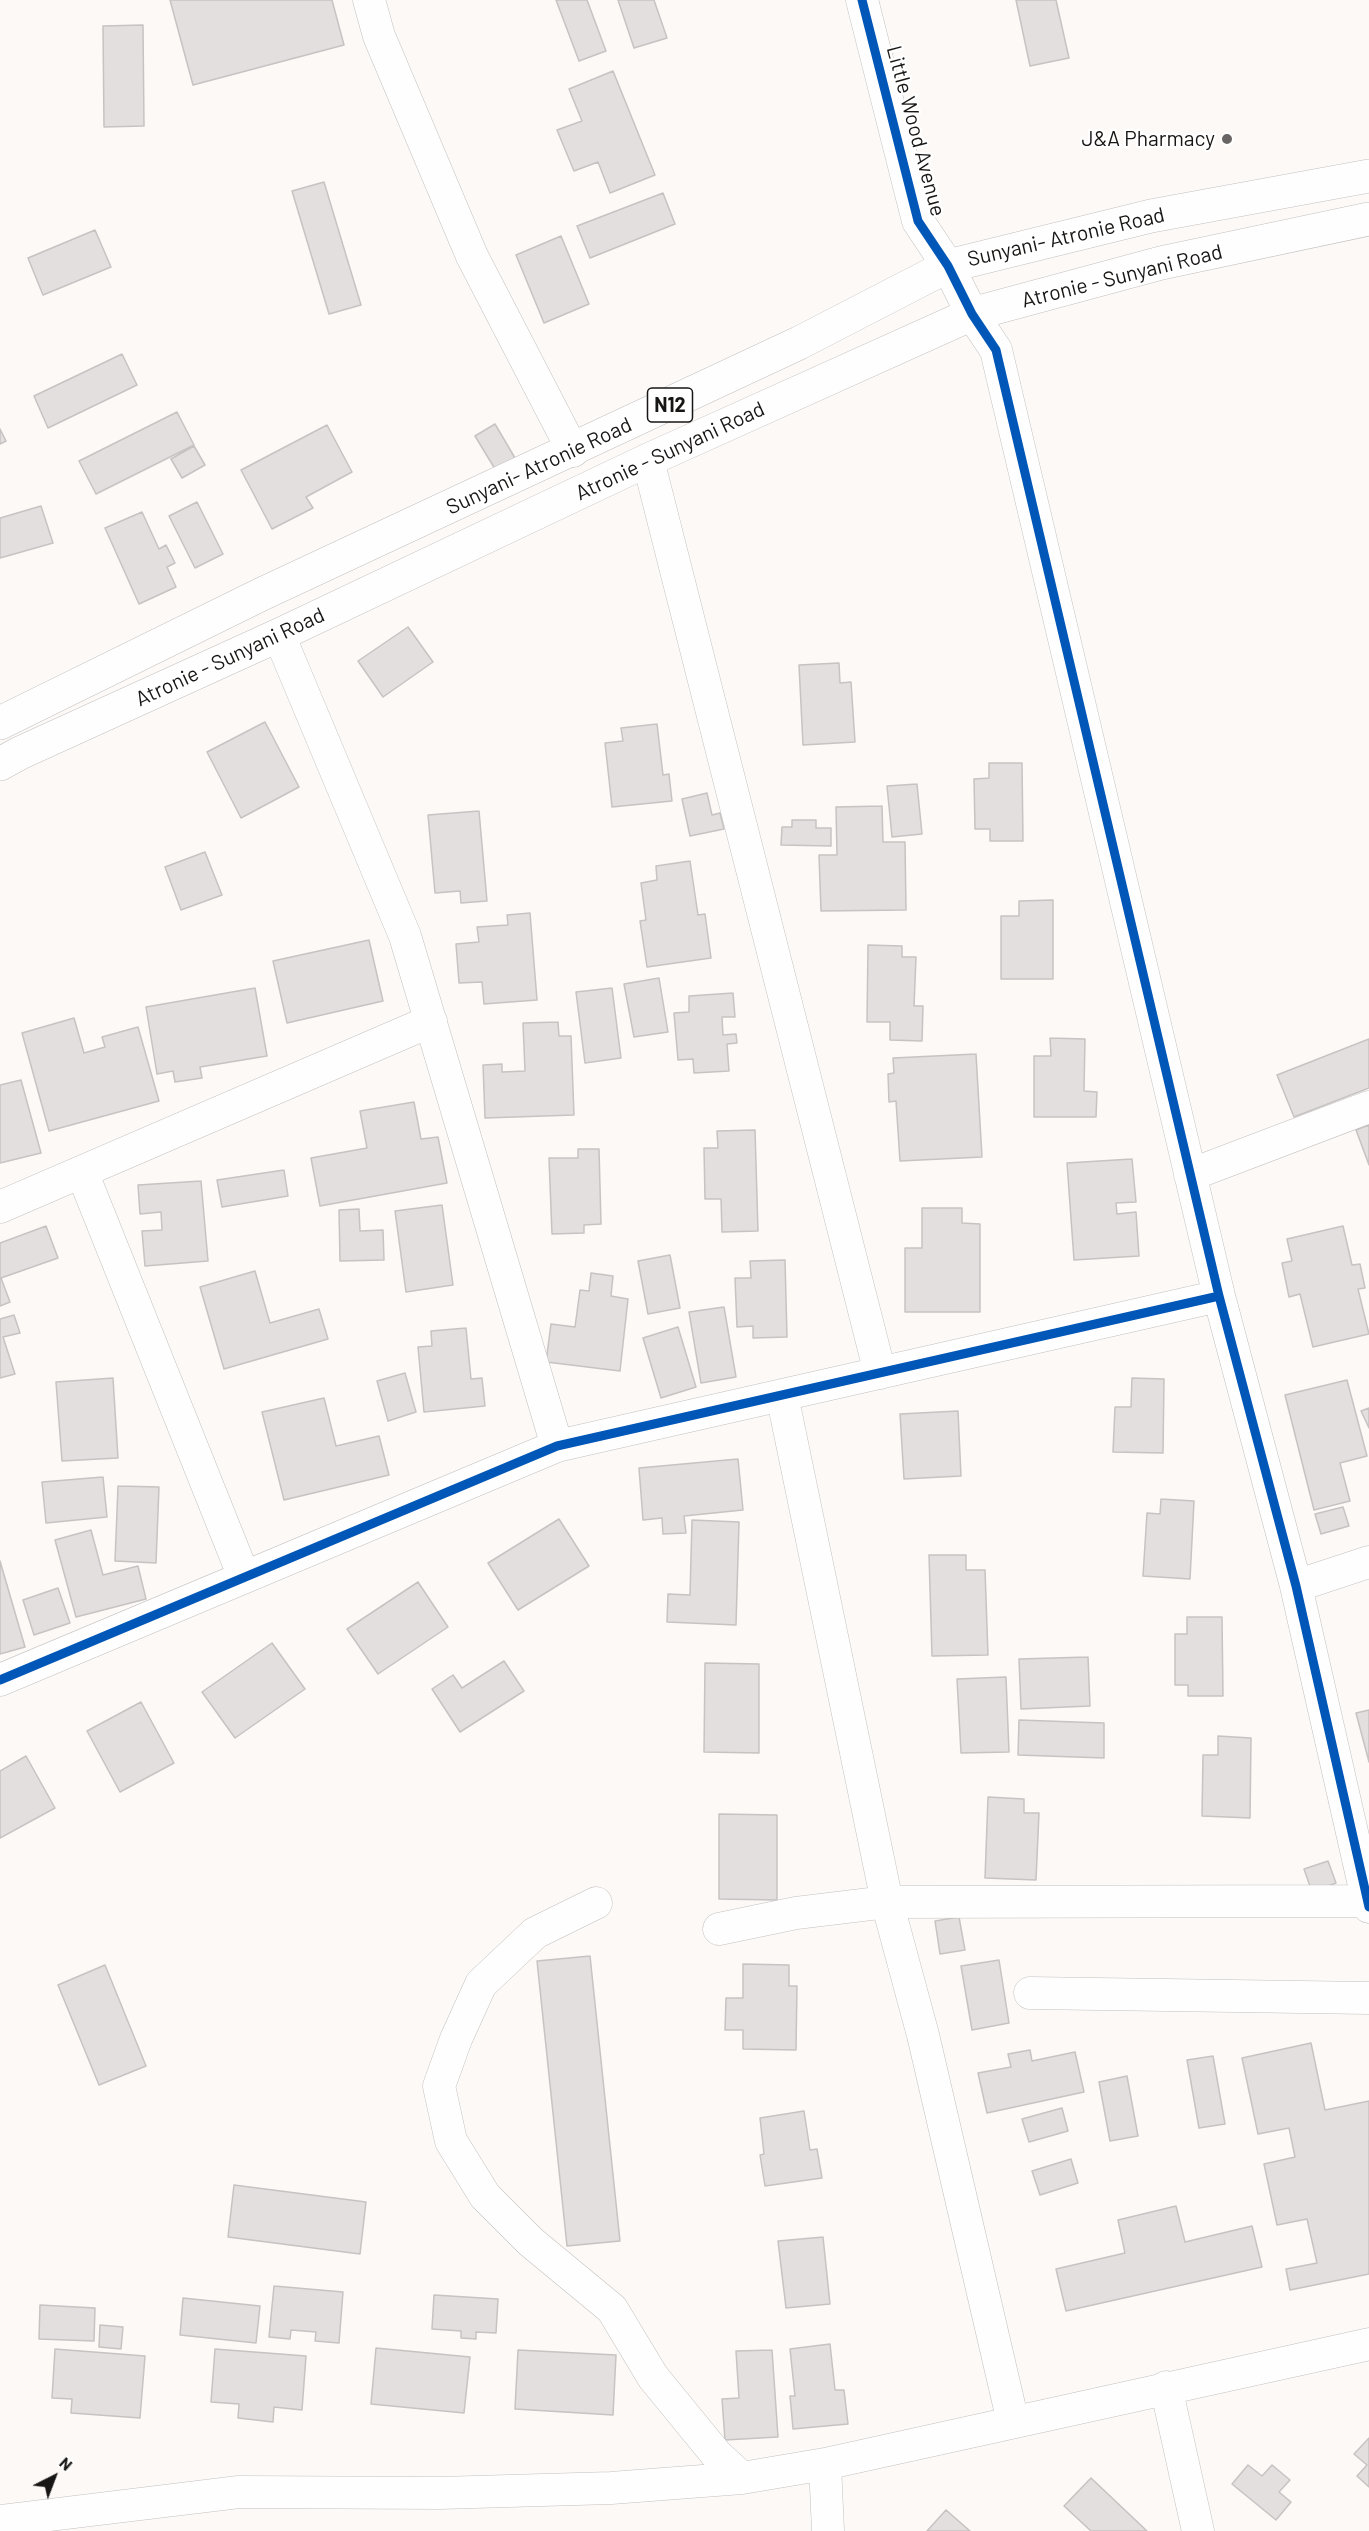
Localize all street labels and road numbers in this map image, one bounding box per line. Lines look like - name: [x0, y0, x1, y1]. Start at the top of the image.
- street label: Little Wood Avenue: [881, 43, 951, 219]
- street label: Sunyani- Atronie Road: [965, 202, 1167, 272]
- street label: Atronie - Sunyani Road: [1019, 239, 1225, 313]
- road number: N12: [648, 388, 692, 422]
- street label: Atronie - Sunyani Road: [571, 396, 769, 506]
- street label: Sunyani- Atronie Road: [442, 412, 636, 520]
- street label: Atronie - Sunyani Road: [131, 602, 329, 712]

